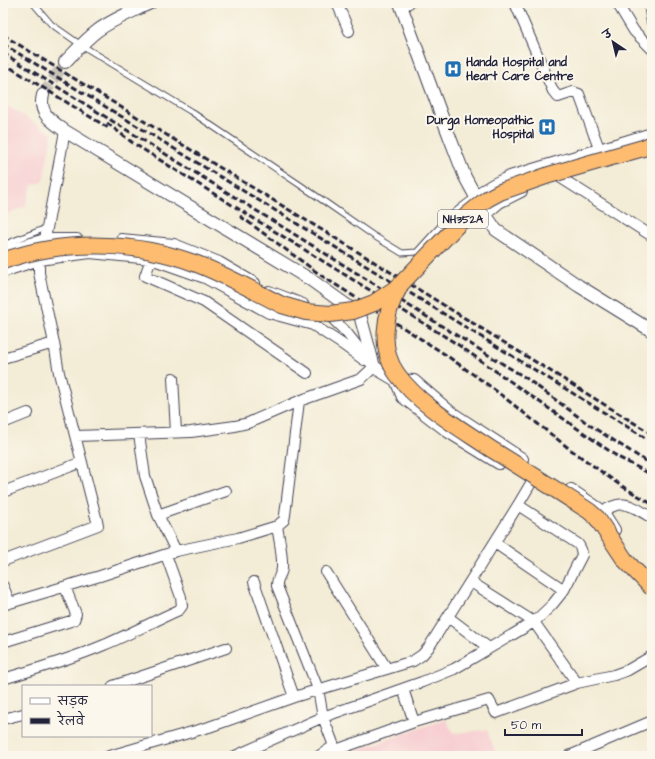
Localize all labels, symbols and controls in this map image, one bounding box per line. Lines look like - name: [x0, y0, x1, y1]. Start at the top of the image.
- north arrow: [593, 22, 633, 62]
- text: उ: [599, 25, 616, 43]
- place label: Handa Hospital and Heart Care Centre: [466, 54, 574, 85]
- hospital icon: Handa Hospital and Heart Care Centre: [443, 59, 463, 79]
- place label: Durga Homeopathic Hospital: [427, 112, 534, 144]
- hospital icon: Durga Homeopathic Hospital: [537, 117, 557, 137]
- road number: NH352A: [438, 210, 488, 228]
- legend: [22, 685, 152, 737]
- text: सड़क: [57, 693, 89, 710]
- text: रेलवे: [56, 710, 85, 730]
- scale bar: [505, 711, 582, 737]
- text: 50 m: [511, 717, 542, 734]

